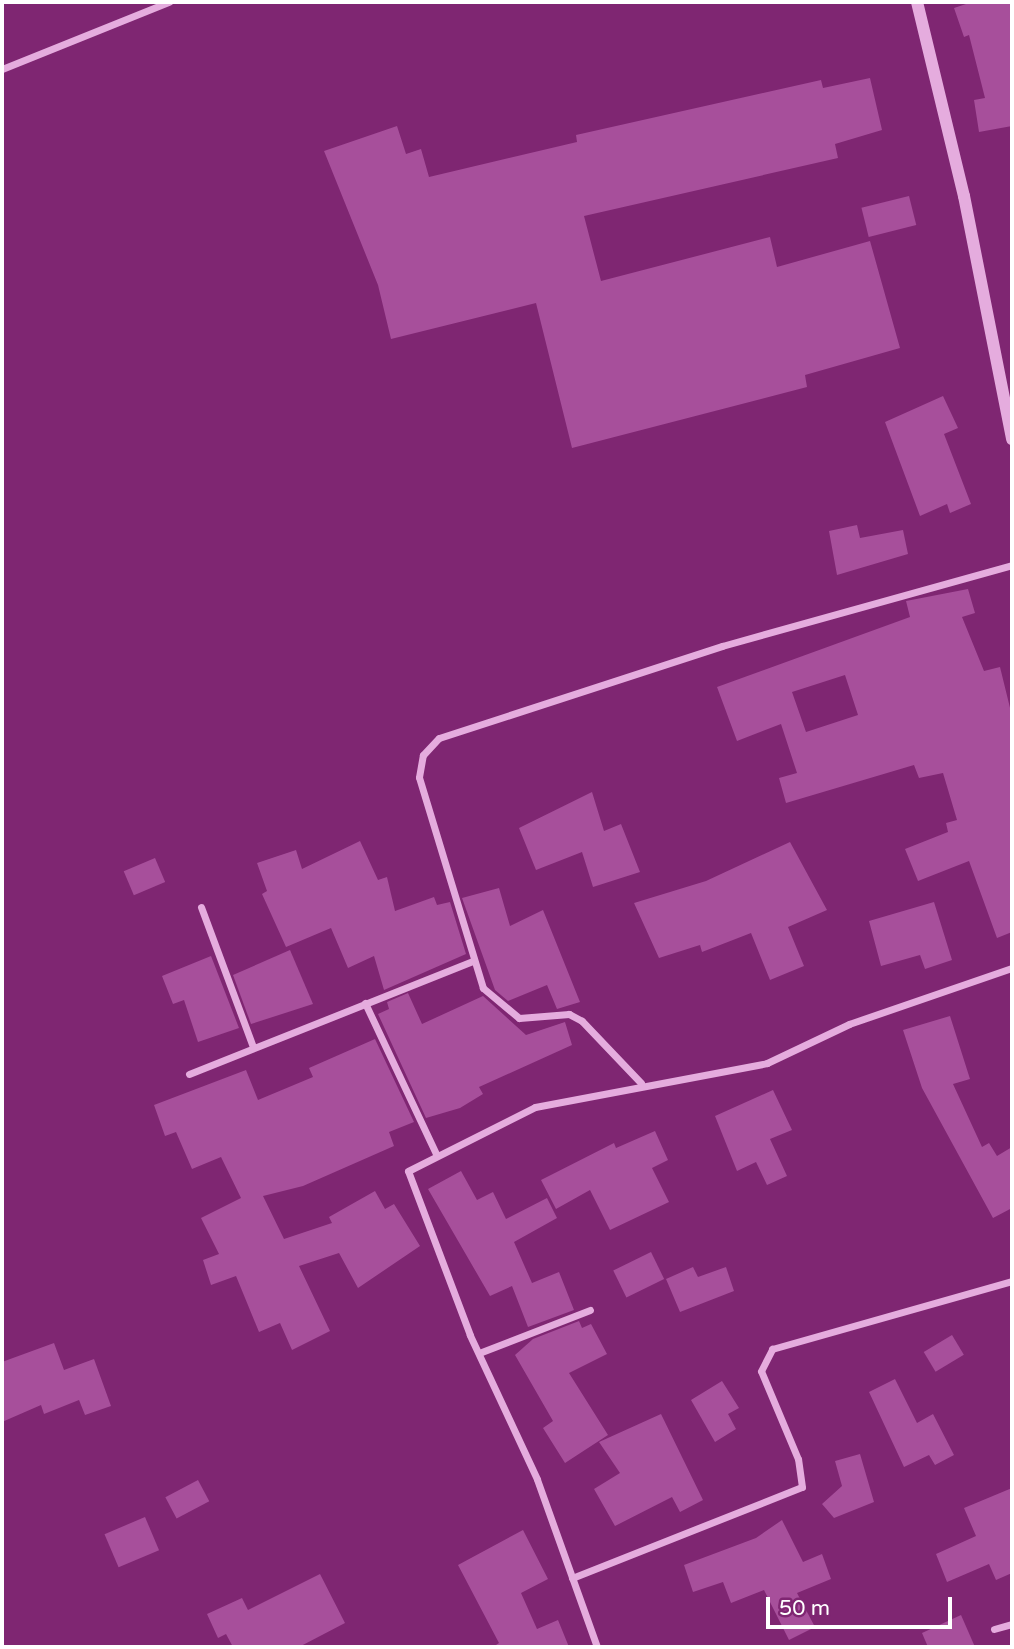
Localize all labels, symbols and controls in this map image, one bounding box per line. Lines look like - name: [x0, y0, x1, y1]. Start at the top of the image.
- scale bar: [769, 1582, 954, 1626]
- text: 50 m: [779, 1596, 830, 1621]

